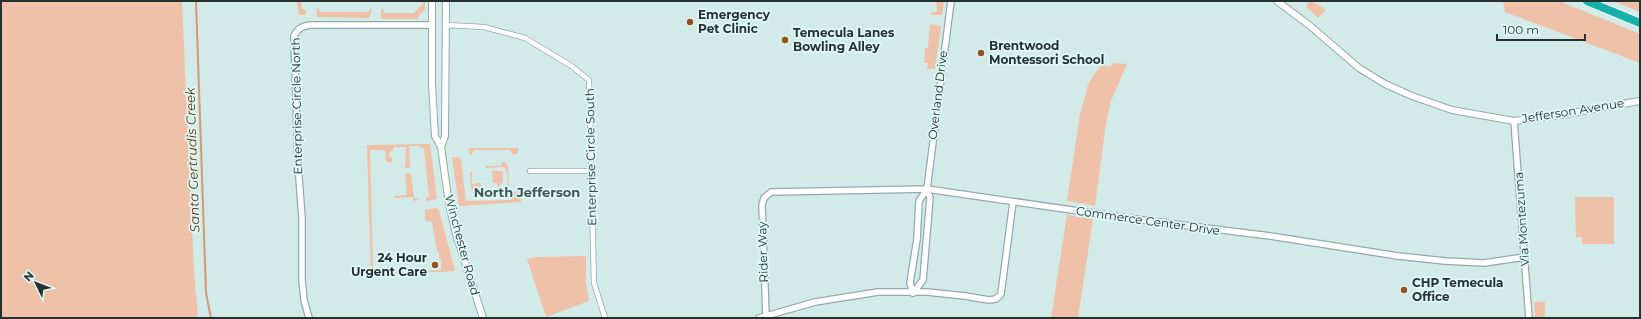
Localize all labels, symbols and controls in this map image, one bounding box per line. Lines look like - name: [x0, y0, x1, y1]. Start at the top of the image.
- place label: Emergency Pet Clinic: [698, 7, 771, 36]
- scale bar: [1497, 16, 1585, 42]
- marker: Emergency Pet Clinic: [685, 17, 695, 27]
- text: 100 m: [1503, 22, 1539, 37]
- place label: Temecula Lanes Bowling Alley: [793, 25, 895, 54]
- marker: Temecula Lanes Bowling Alley: [780, 35, 790, 45]
- street label: Enterprise Circle North: [288, 37, 305, 175]
- place label: Brentwood Montessori School: [989, 38, 1104, 67]
- marker: Brentwood Montessori School: [976, 48, 986, 58]
- street label: Overland Drive: [925, 50, 950, 140]
- water label: Santa Gertrudis Creek: [181, 86, 203, 233]
- street label: Enterprise Circle South: [582, 88, 599, 226]
- street label: Jefferson Avenue: [1520, 95, 1625, 126]
- street label: Via Montezuma: [1511, 171, 1532, 267]
- district label: North Jefferson: [474, 184, 580, 200]
- street label: Winchester Road: [442, 193, 483, 297]
- street label: Commerce Center Drive: [1075, 203, 1221, 238]
- street label: Rider Way: [754, 221, 771, 283]
- place label: 24 Hour Urgent Care: [351, 250, 427, 279]
- marker: 24 Hour Urgent Care: [430, 260, 440, 270]
- north arrow: [16, 263, 56, 303]
- text: N: [21, 268, 37, 284]
- place label: CHP Temecula Office: [1412, 275, 1503, 304]
- marker: CHP Temecula Office: [1399, 285, 1409, 295]

